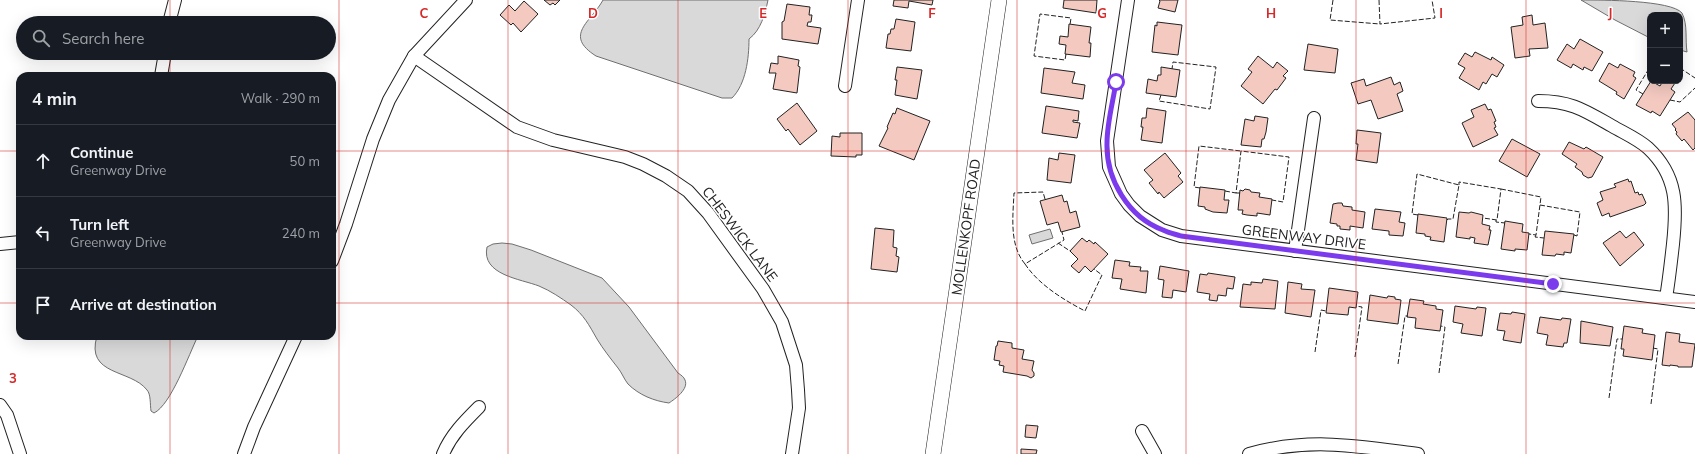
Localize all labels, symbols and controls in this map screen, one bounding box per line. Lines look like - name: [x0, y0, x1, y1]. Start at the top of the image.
- text: C: [420, 5, 429, 21]
- text: D: [588, 5, 598, 21]
- text: E: [759, 5, 767, 21]
- text: F: [928, 5, 936, 21]
- text: G: [1097, 5, 1107, 21]
- text: H: [1266, 5, 1276, 21]
- text: I: [1439, 5, 1443, 21]
- text: J: [1608, 5, 1612, 21]
- map controls: [1647, 12, 1683, 84]
- button: +: [1647, 12, 1683, 48]
- search box: [16, 16, 336, 60]
- icon: search: [30, 27, 52, 49]
- text: Search here: [62, 29, 144, 48]
- button: −: [1647, 48, 1683, 84]
- route start: [1107, 73, 1125, 91]
- text: 4 min: [32, 88, 77, 109]
- text: Walk · 290 m: [241, 90, 320, 106]
- text: Continue: [70, 143, 133, 162]
- icon: ahead: [32, 150, 54, 172]
- text: 50 m: [290, 153, 320, 169]
- street label: MOLLENKOPF ROAD: [948, 158, 984, 296]
- text: Greenway Drive: [70, 162, 166, 178]
- street label: CHESWICK LANE: [698, 183, 782, 285]
- text: Turn left: [70, 215, 129, 234]
- street label: GREENWAY DRIVE: [1241, 220, 1367, 254]
- icon: left: [32, 222, 54, 244]
- text: 240 m: [282, 225, 320, 241]
- text: Greenway Drive: [70, 234, 166, 250]
- route end: [1544, 275, 1562, 293]
- icon: arrive: [32, 294, 54, 316]
- text: Arrive at destination: [70, 295, 217, 314]
- text: 3: [9, 370, 17, 386]

